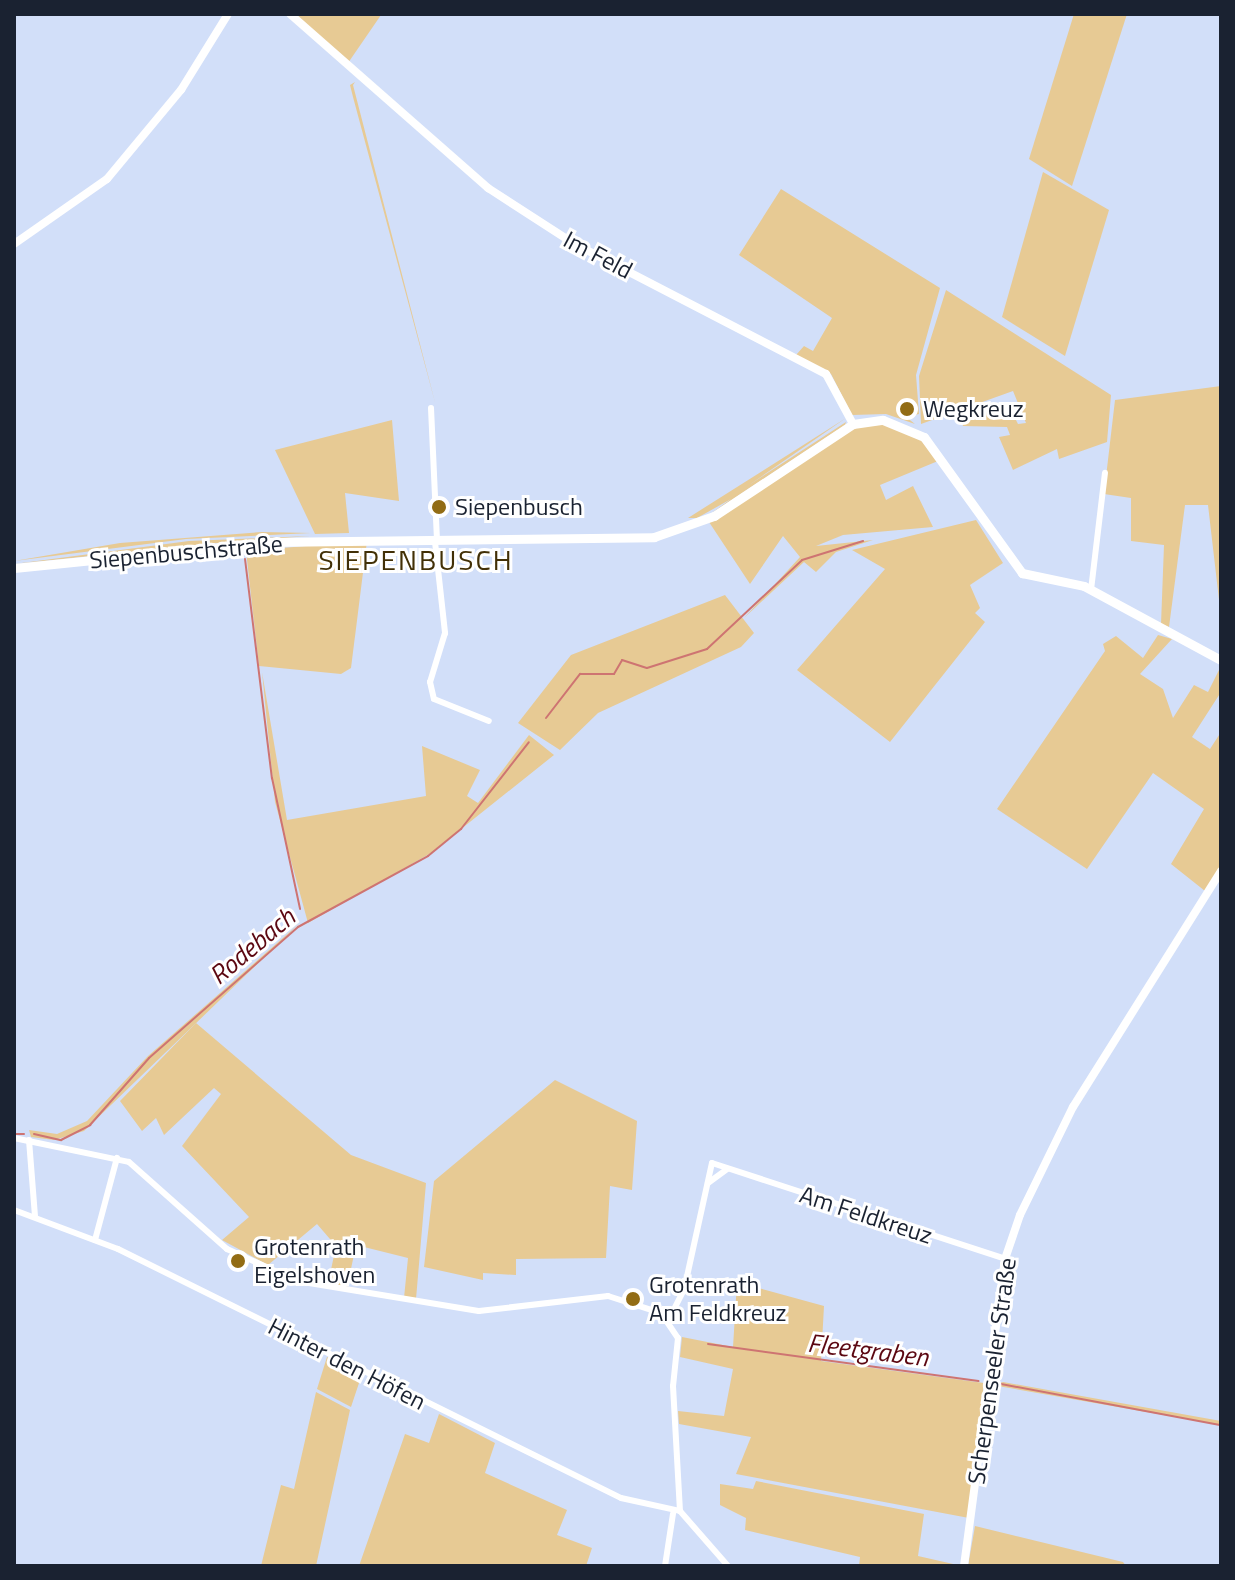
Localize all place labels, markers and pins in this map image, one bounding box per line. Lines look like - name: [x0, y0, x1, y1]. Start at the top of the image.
- place label: Wegkreuz: [923, 395, 1024, 423]
- marker: Wegkreuz: [898, 400, 916, 418]
- place label: Siepenbusch: [455, 493, 583, 521]
- marker: Siepenbusch: [430, 498, 448, 516]
- place label: Grotenrath Eigelshoven: [254, 1233, 375, 1289]
- marker: Grotenrath Eigelshoven: [229, 1252, 247, 1270]
- place label: Grotenrath Am Feldkreuz: [649, 1271, 787, 1327]
- marker: Grotenrath Am Feldkreuz: [624, 1290, 642, 1308]

